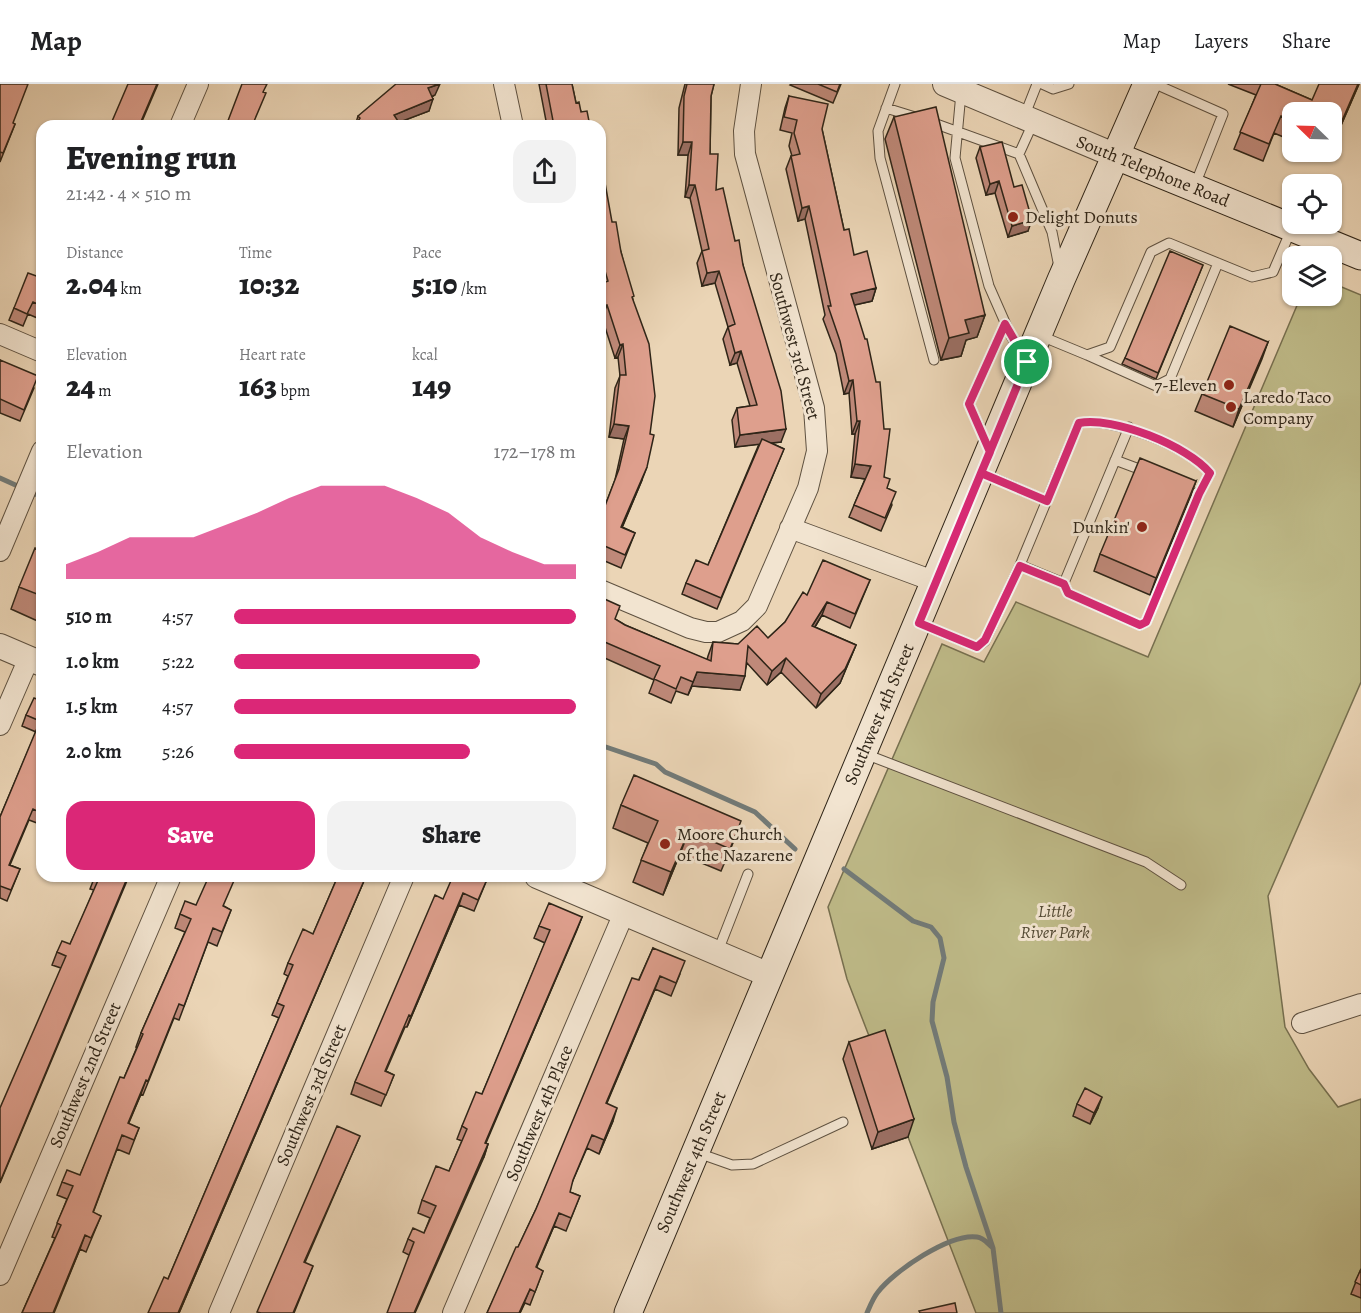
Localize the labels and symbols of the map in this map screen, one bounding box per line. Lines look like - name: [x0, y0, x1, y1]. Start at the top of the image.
- north arrow: [1282, 102, 1342, 162]
- street label: South Telephone Road: [1073, 129, 1234, 213]
- place label: Delight Donuts: [1025, 205, 1138, 229]
- marker: Delight Donuts: [1006, 210, 1020, 224]
- street label: Southwest 3rd Street: [764, 269, 826, 423]
- pin: [1001, 336, 1052, 387]
- place label: 7-Eleven: [1154, 373, 1217, 397]
- marker: 7-Eleven: [1222, 378, 1236, 392]
- place label: Laredo Taco Company: [1243, 385, 1331, 430]
- marker: Laredo Taco Company: [1224, 400, 1238, 414]
- place label: Dunkin': [1072, 515, 1130, 539]
- marker: Dunkin': [1135, 520, 1149, 534]
- street label: Southwest 4th Street: [838, 639, 920, 789]
- place label: Moore Church of the Nazarene: [677, 822, 793, 867]
- marker: Moore Church of the Nazarene: [658, 837, 672, 851]
- park label: Little River Park: [1020, 899, 1090, 944]
- street label: Southwest 2nd Street: [43, 998, 127, 1152]
- street label: Southwest 3rd Street: [270, 1020, 352, 1170]
- street label: Southwest 4th Place: [499, 1041, 579, 1185]
- street label: Southwest 4th Street: [650, 1087, 732, 1237]

